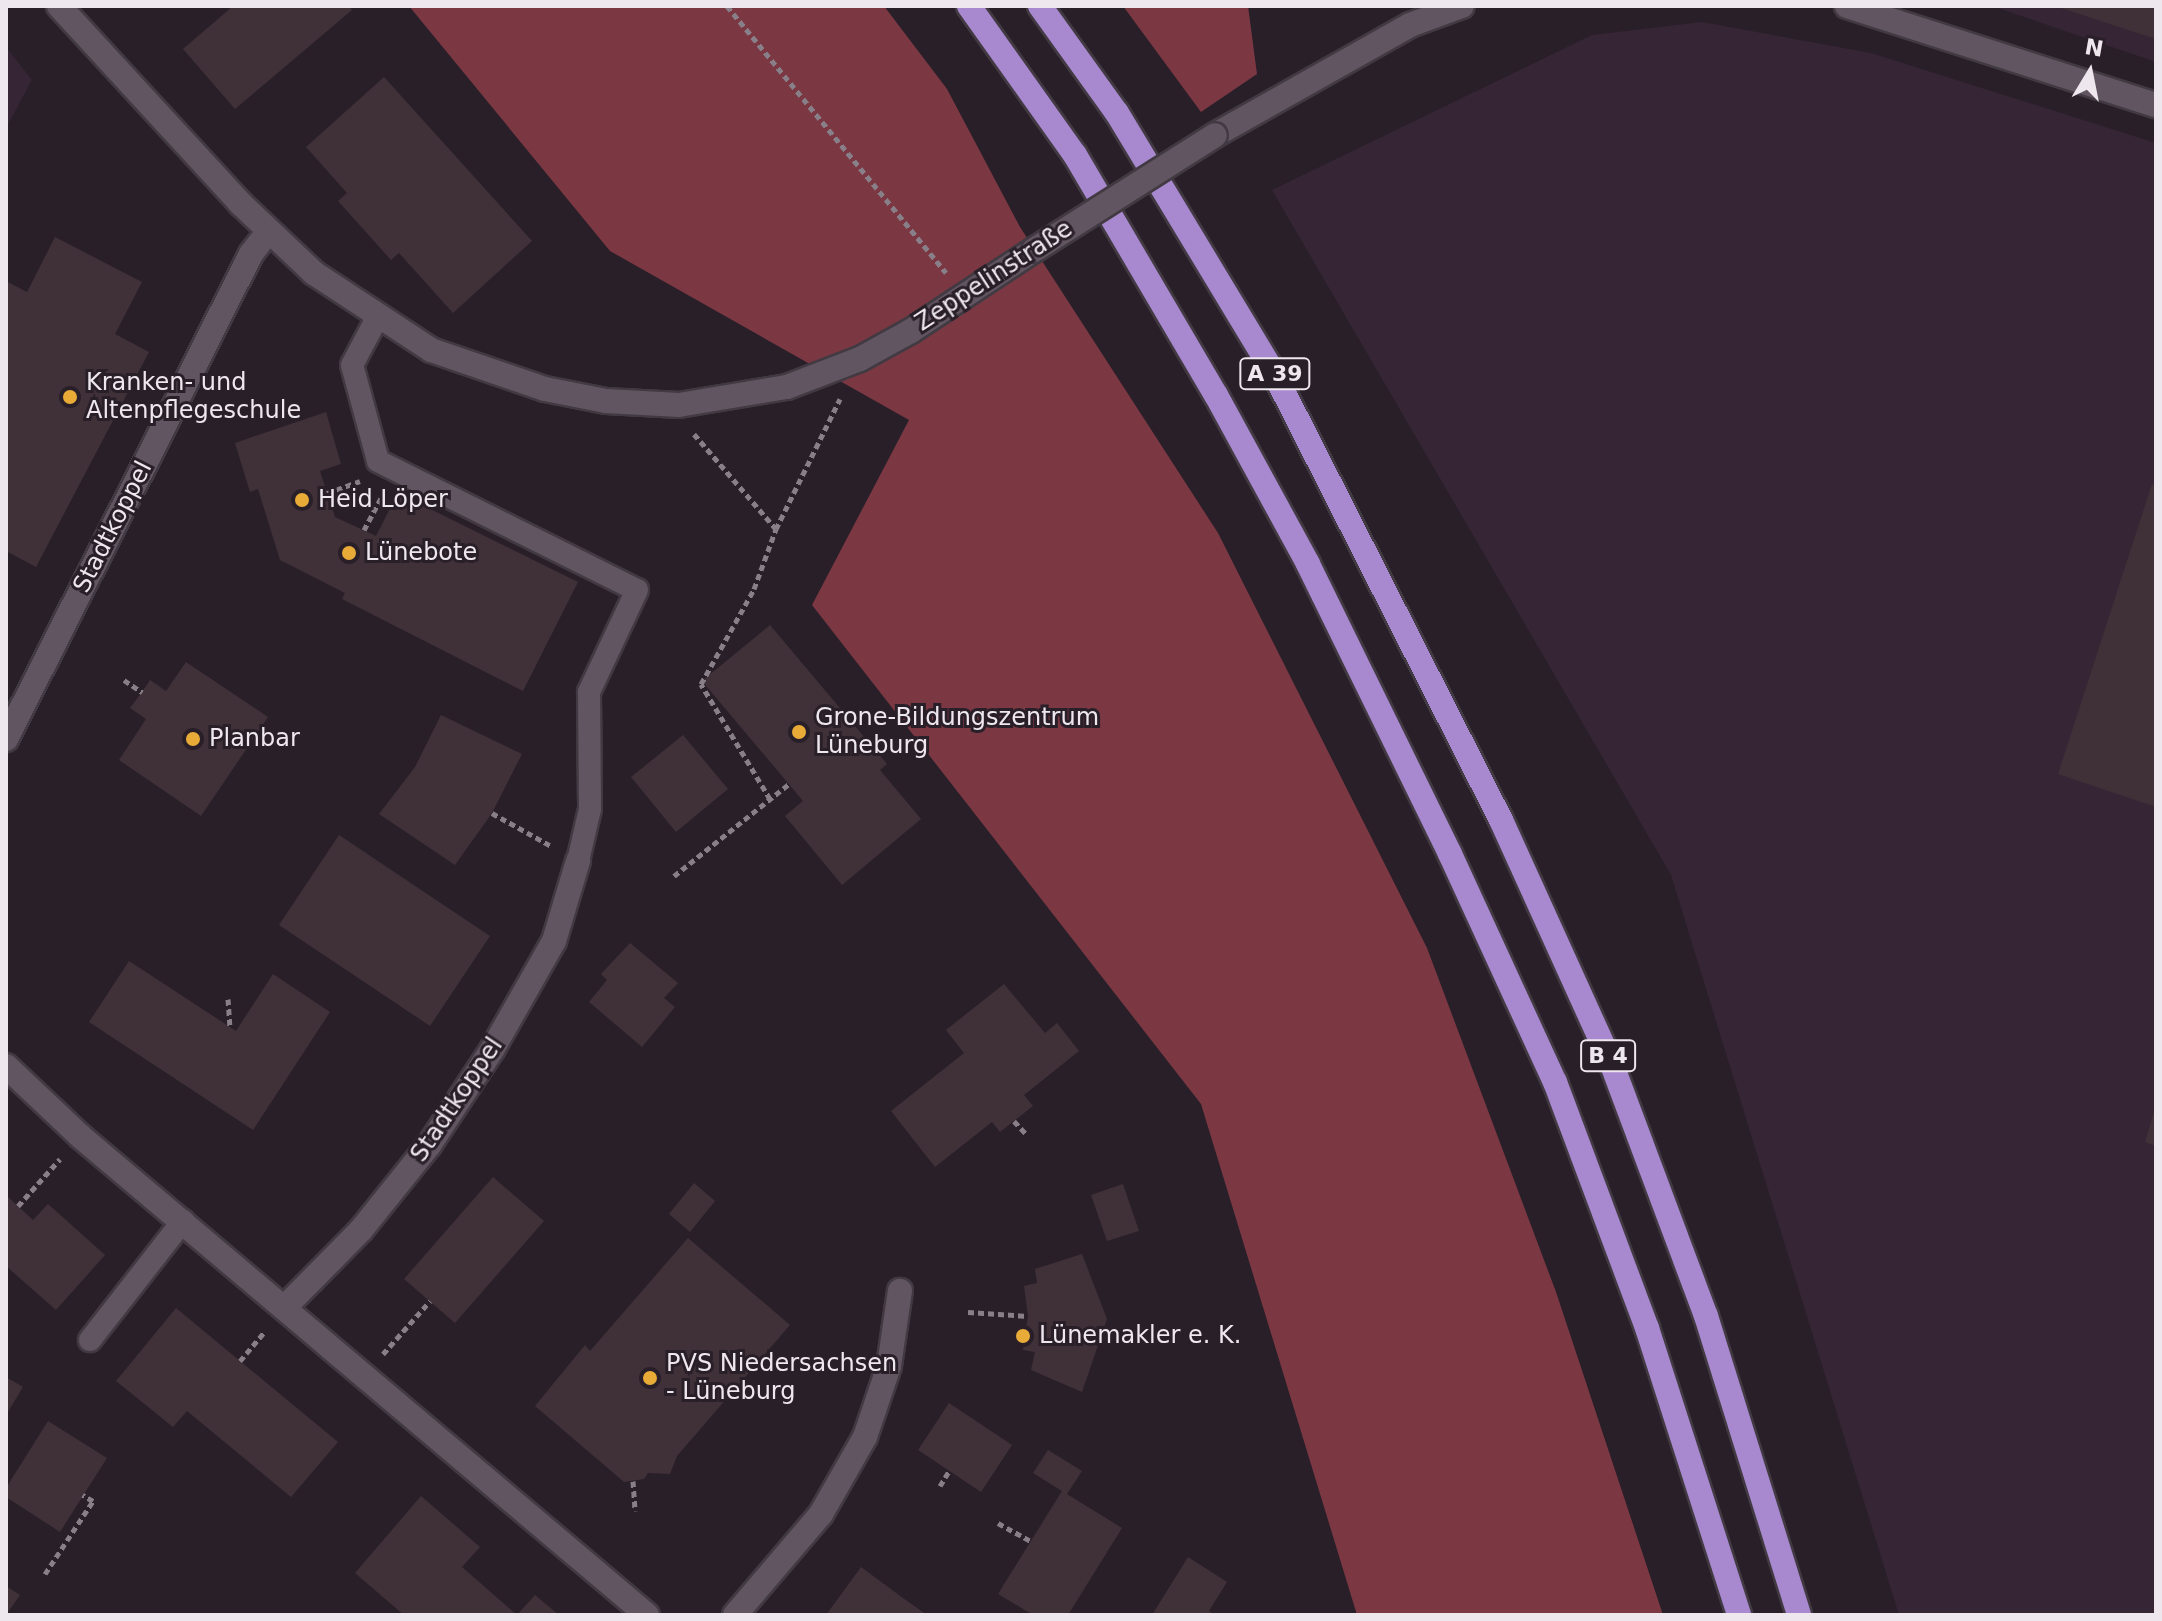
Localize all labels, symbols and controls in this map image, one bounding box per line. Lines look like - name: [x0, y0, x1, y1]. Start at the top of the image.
- north arrow: [2050, 32, 2130, 112]
- text: N: [2083, 34, 2105, 62]
- street label: Zeppelinstraße: [910, 215, 1078, 337]
- road number: A 39: [1239, 356, 1311, 392]
- place label: Kranken- und Altenpflegeschule: [86, 369, 301, 425]
- marker: Kranken- und Altenpflegeschule: [61, 388, 79, 406]
- street label: Stadtkoppel: [68, 456, 158, 598]
- place label: Heid Löper: [318, 486, 448, 514]
- marker: Heid Löper: [293, 491, 311, 509]
- place label: Lünebote: [365, 539, 477, 567]
- marker: Lünebote: [340, 544, 358, 562]
- place label: Grone-Bildungszentrum Lüneburg: [815, 704, 1099, 760]
- marker: Grone-Bildungszentrum Lüneburg: [790, 723, 808, 741]
- place label: Planbar: [209, 725, 300, 753]
- marker: Planbar: [184, 730, 202, 748]
- street label: Stadtkoppel: [405, 1032, 509, 1168]
- road number: B 4: [1580, 1038, 1636, 1074]
- place label: Lünemakler e. K.: [1039, 1322, 1241, 1350]
- marker: Lünemakler e. K.: [1014, 1327, 1032, 1345]
- place label: PVS Niedersachsen - Lüneburg: [666, 1350, 897, 1406]
- marker: PVS Niedersachsen - Lüneburg: [641, 1369, 659, 1387]

